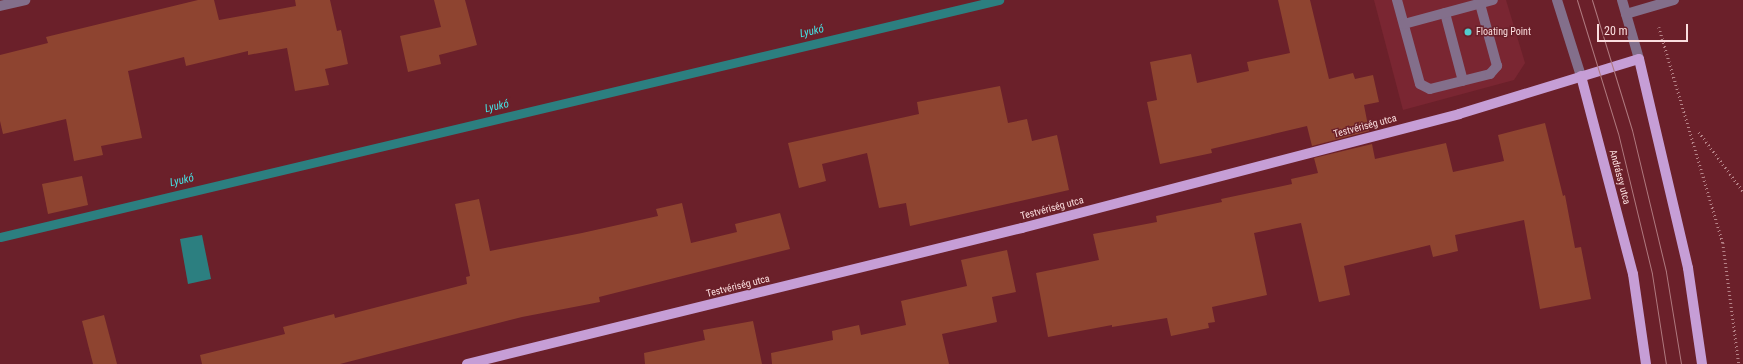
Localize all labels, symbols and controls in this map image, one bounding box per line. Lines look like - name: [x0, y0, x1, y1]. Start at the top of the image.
- scale bar: [1599, 16, 1690, 42]
- water label: Lyukó: [799, 23, 825, 41]
- text: 20 m: [1604, 24, 1628, 38]
- place label: Floating Point: [1476, 26, 1531, 38]
- marker: Floating Point: [1463, 27, 1473, 37]
- water label: Lyukó: [484, 98, 510, 116]
- street label: Testvériség utca: [1332, 112, 1398, 140]
- street label: Andrássy utca: [1607, 148, 1633, 206]
- water label: Lyukó: [169, 172, 195, 190]
- street label: Testvériség utca: [1019, 194, 1085, 222]
- street label: Testvériség utca: [705, 272, 771, 300]

